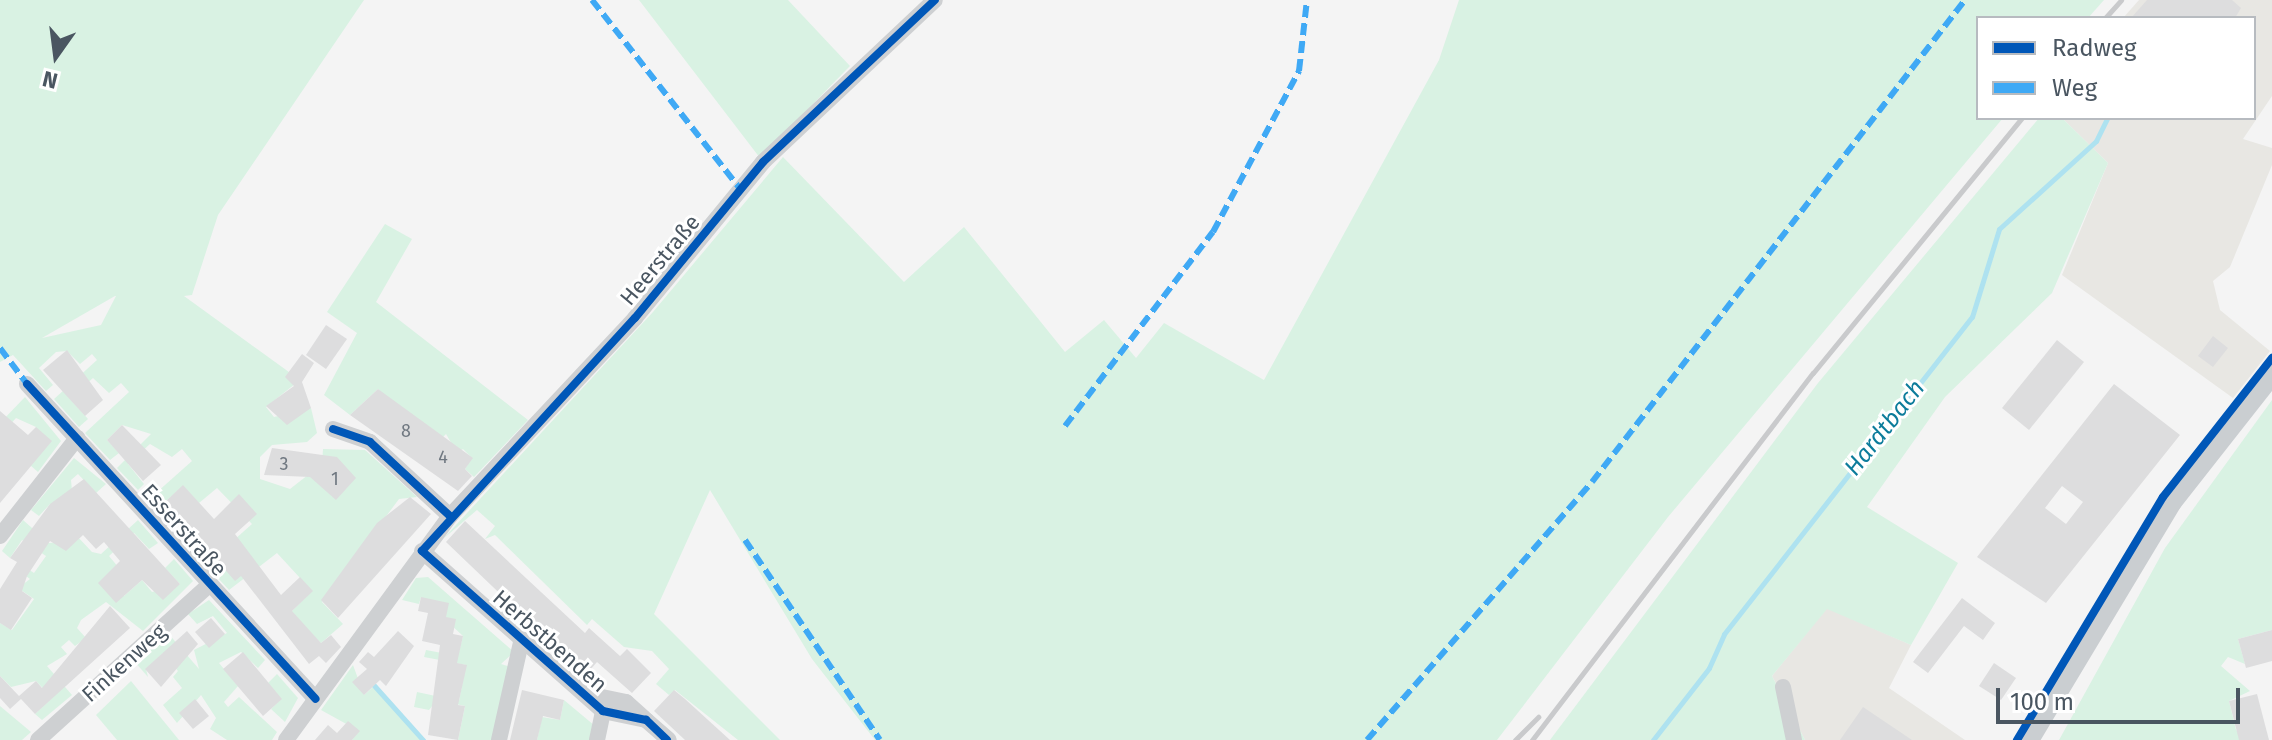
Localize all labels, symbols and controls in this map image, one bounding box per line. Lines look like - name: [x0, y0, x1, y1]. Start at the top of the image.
- north arrow: [16, 16, 96, 96]
- legend: [1976, 16, 2256, 120]
- text: Radweg: [2052, 34, 2136, 62]
- text: N: [40, 65, 60, 95]
- text: Weg: [2052, 74, 2097, 102]
- street label: Heerstraße: [615, 209, 705, 311]
- water label: Hardtbach: [1839, 374, 1931, 482]
- house number: 8: [401, 420, 411, 442]
- house number: 4: [438, 446, 448, 468]
- house number: 3: [280, 453, 288, 475]
- house number: 1: [331, 468, 339, 490]
- street label: Esserstraße: [136, 478, 232, 582]
- street label: Herbstbenden: [487, 584, 613, 698]
- street label: Finkenweg: [76, 618, 172, 708]
- scale bar: [2000, 672, 2244, 722]
- text: 100 m: [2010, 688, 2074, 716]

